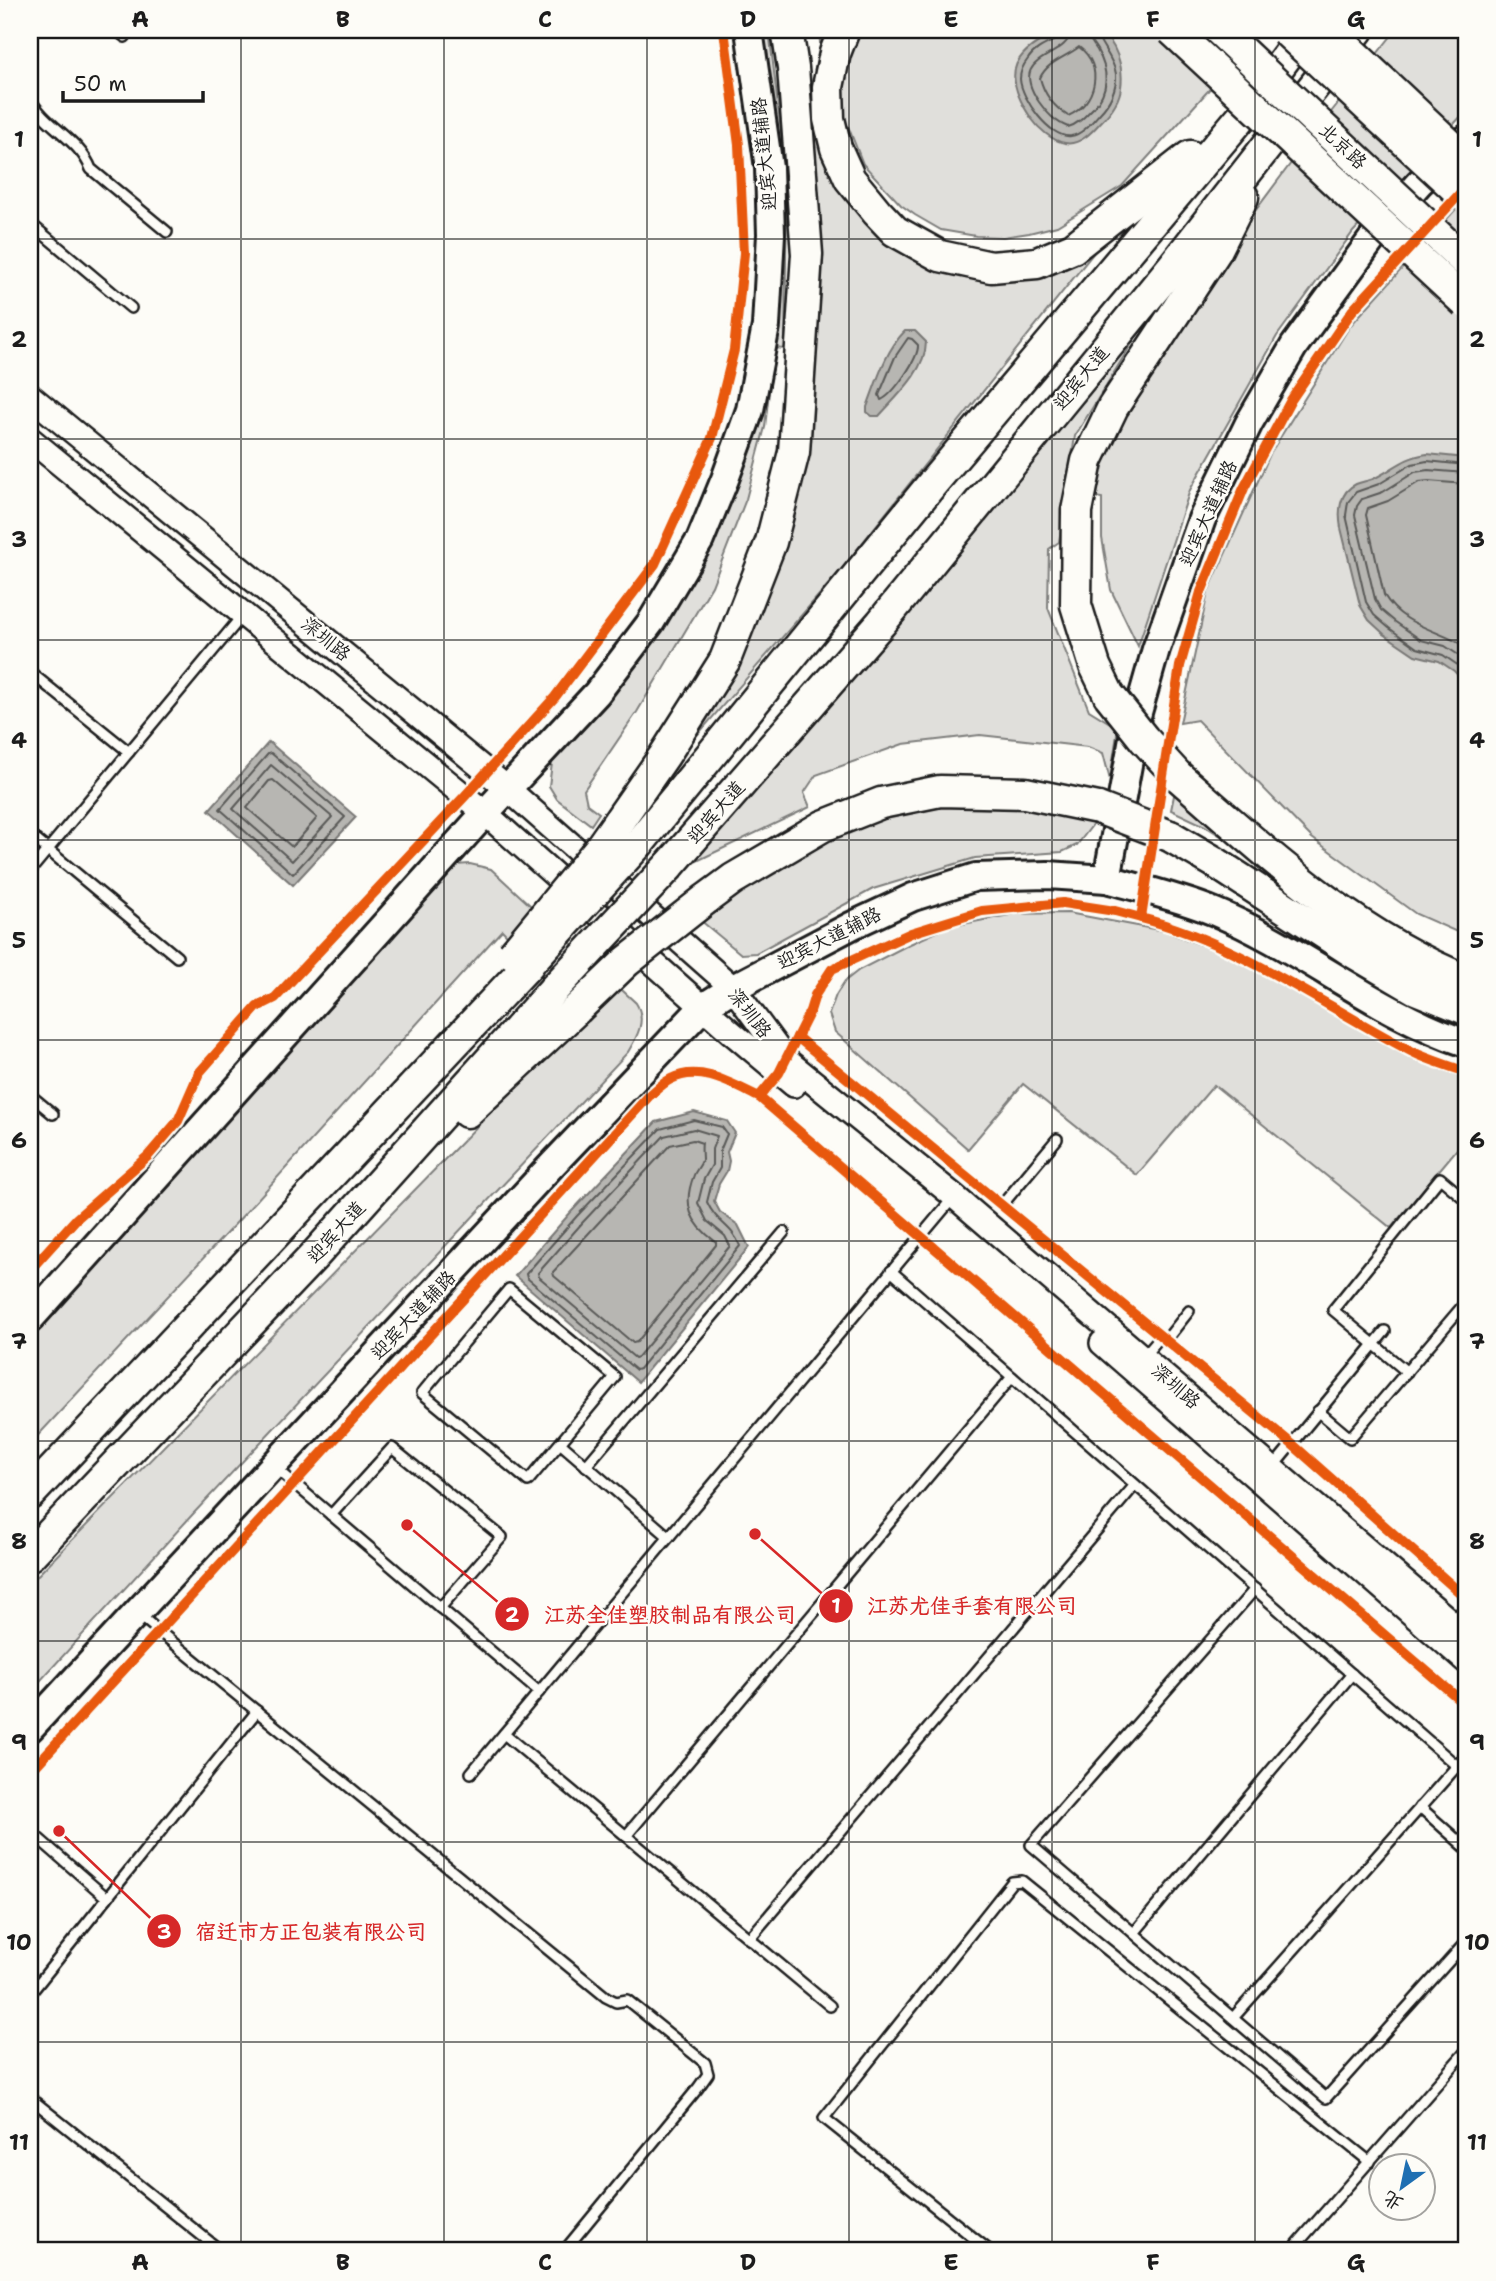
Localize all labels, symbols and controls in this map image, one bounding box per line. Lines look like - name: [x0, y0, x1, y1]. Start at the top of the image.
- text: A: [131, 4, 149, 34]
- text: B: [336, 4, 350, 34]
- text: C: [538, 4, 552, 34]
- text: D: [740, 4, 756, 34]
- text: E: [943, 4, 959, 34]
- text: F: [1146, 4, 1160, 34]
- text: G: [1347, 4, 1366, 34]
- scale bar: [63, 60, 203, 104]
- text: 50 m: [74, 70, 127, 98]
- street label: 迎宾大道辅路: [746, 96, 782, 212]
- street label: 北京路: [1314, 117, 1372, 175]
- text: 1: [14, 124, 24, 154]
- text: 1: [1472, 124, 1482, 154]
- text: 2: [11, 324, 27, 354]
- text: 2: [1469, 324, 1485, 354]
- street label: 迎宾大道: [1047, 341, 1115, 415]
- street label: 迎宾大道辅路: [1173, 456, 1243, 570]
- text: 3: [11, 524, 27, 554]
- text: 3: [1469, 524, 1485, 554]
- street label: 深圳路: [296, 611, 356, 667]
- text: 4: [11, 725, 27, 755]
- text: 4: [1469, 725, 1485, 755]
- street label: 迎宾大道: [682, 775, 750, 849]
- street label: 迎宾大道辅路: [773, 901, 885, 975]
- text: 5: [12, 925, 26, 955]
- text: 5: [1470, 925, 1484, 955]
- street label: 深圳路: [723, 983, 777, 1043]
- text: 6: [11, 1125, 27, 1155]
- text: 6: [1469, 1125, 1485, 1155]
- street label: 迎宾大道: [301, 1195, 371, 1269]
- street label: 迎宾大道辅路: [365, 1265, 461, 1365]
- text: 7: [11, 1326, 27, 1356]
- text: 7: [1469, 1326, 1485, 1356]
- street label: 深圳路: [1146, 1358, 1206, 1414]
- text: 8: [11, 1526, 27, 1556]
- text: 8: [1469, 1526, 1485, 1556]
- callout: 江苏尤佳手套有限公司: [818, 1585, 1091, 1627]
- text: 1: [831, 1592, 841, 1620]
- text: 江苏尤佳手套有限公司: [867, 1592, 1077, 1620]
- callout: 江苏全佳塑胶制品有限公司: [495, 1593, 810, 1635]
- text: 2: [505, 1601, 520, 1629]
- text: 江苏全佳塑胶制品有限公司: [544, 1601, 796, 1629]
- text: 9: [11, 1727, 27, 1757]
- text: 9: [1469, 1727, 1485, 1757]
- callout: 宿迁市方正包装有限公司: [146, 1910, 440, 1952]
- text: 3: [157, 1918, 171, 1946]
- text: 宿迁市方正包装有限公司: [196, 1918, 427, 1946]
- text: 10: [6, 1927, 32, 1957]
- text: 10: [1464, 1927, 1490, 1957]
- text: 11: [9, 2127, 29, 2157]
- text: 11: [1467, 2127, 1487, 2157]
- north arrow: [1366, 2152, 1436, 2222]
- text: 北: [1378, 2185, 1408, 2216]
- text: A: [131, 2247, 149, 2277]
- text: B: [336, 2247, 350, 2277]
- text: C: [538, 2247, 552, 2277]
- text: D: [740, 2247, 756, 2277]
- text: E: [943, 2247, 959, 2277]
- text: F: [1146, 2247, 1160, 2277]
- text: G: [1347, 2247, 1366, 2277]

